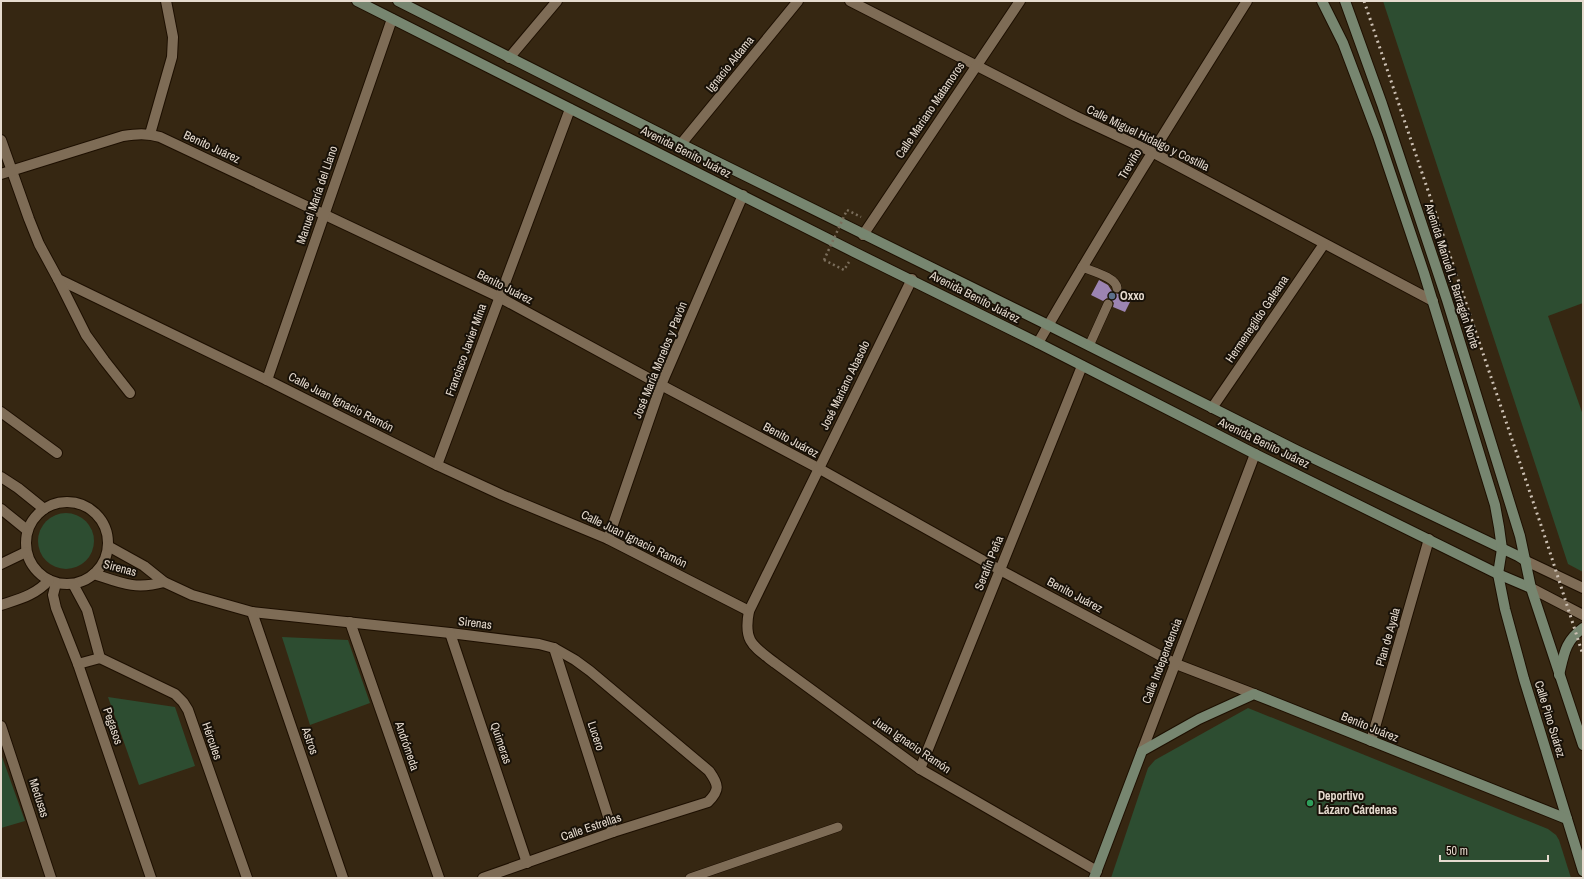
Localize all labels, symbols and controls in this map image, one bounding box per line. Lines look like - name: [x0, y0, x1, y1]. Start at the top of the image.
- street label: Ignacio Aldama: [702, 32, 758, 95]
- street label: Calle Mariano Matamoros: [892, 59, 968, 161]
- street label: Calle Miguel Hidalgo y Costilla: [1084, 101, 1212, 175]
- street label: Avenida Benito Juárez: [637, 122, 734, 182]
- street label: Benito Juárez: [181, 127, 243, 167]
- street label: Manuel María del Llano: [293, 144, 341, 246]
- street label: Treviño: [1115, 146, 1145, 182]
- street label: Avenida Manuel L. Barragán Norte: [1421, 200, 1483, 351]
- street label: Benito Juárez: [474, 266, 536, 308]
- street label: Avenida Benito Juárez: [926, 267, 1023, 327]
- street label: Hermenegildo Galeana: [1222, 272, 1292, 366]
- place label: Oxxo: [1120, 288, 1145, 304]
- marker: Oxxo: [1107, 291, 1117, 301]
- street label: José María Morelos y Pavón: [629, 299, 691, 421]
- street label: Francisco Javier Mina: [442, 301, 490, 398]
- street label: José Mariano Abasolo: [816, 338, 874, 432]
- street label: Calle Juan Ignacio Ramón: [286, 369, 396, 435]
- street label: Avenida Benito Juárez: [1215, 414, 1312, 472]
- street label: Benito Juárez: [760, 419, 822, 461]
- street label: Calle Juan Ignacio Ramón: [578, 506, 690, 572]
- street label: Serafín Peña: [971, 533, 1007, 593]
- street label: Sirenas: [102, 556, 139, 580]
- street label: Benito Juárez: [1044, 574, 1106, 616]
- street label: Plan de Ayala: [1372, 605, 1404, 668]
- street label: Sirenas: [457, 613, 493, 633]
- street label: Calle Independencia: [1138, 616, 1186, 706]
- street label: Calle Pino Suárez: [1531, 679, 1569, 759]
- street label: Pegasos: [99, 705, 127, 747]
- street label: Benito Juárez: [1339, 708, 1401, 746]
- street label: Juan Ignacio Ramón: [870, 713, 954, 777]
- street label: Andrómeda: [391, 718, 423, 773]
- street label: Lucero: [584, 719, 608, 753]
- street label: Hércules: [198, 720, 226, 762]
- street label: Quimeras: [486, 720, 516, 766]
- street label: Astros: [298, 724, 322, 757]
- street label: Medusas: [25, 777, 53, 820]
- place label: Deportivo Lázaro Cárdenas: [1318, 788, 1398, 818]
- marker: Deportivo Lázaro Cárdenas: [1305, 798, 1315, 808]
- street label: Calle Estrellas: [559, 809, 623, 845]
- scale bar: [1440, 837, 1548, 863]
- text: 50 m: [1446, 843, 1468, 859]

